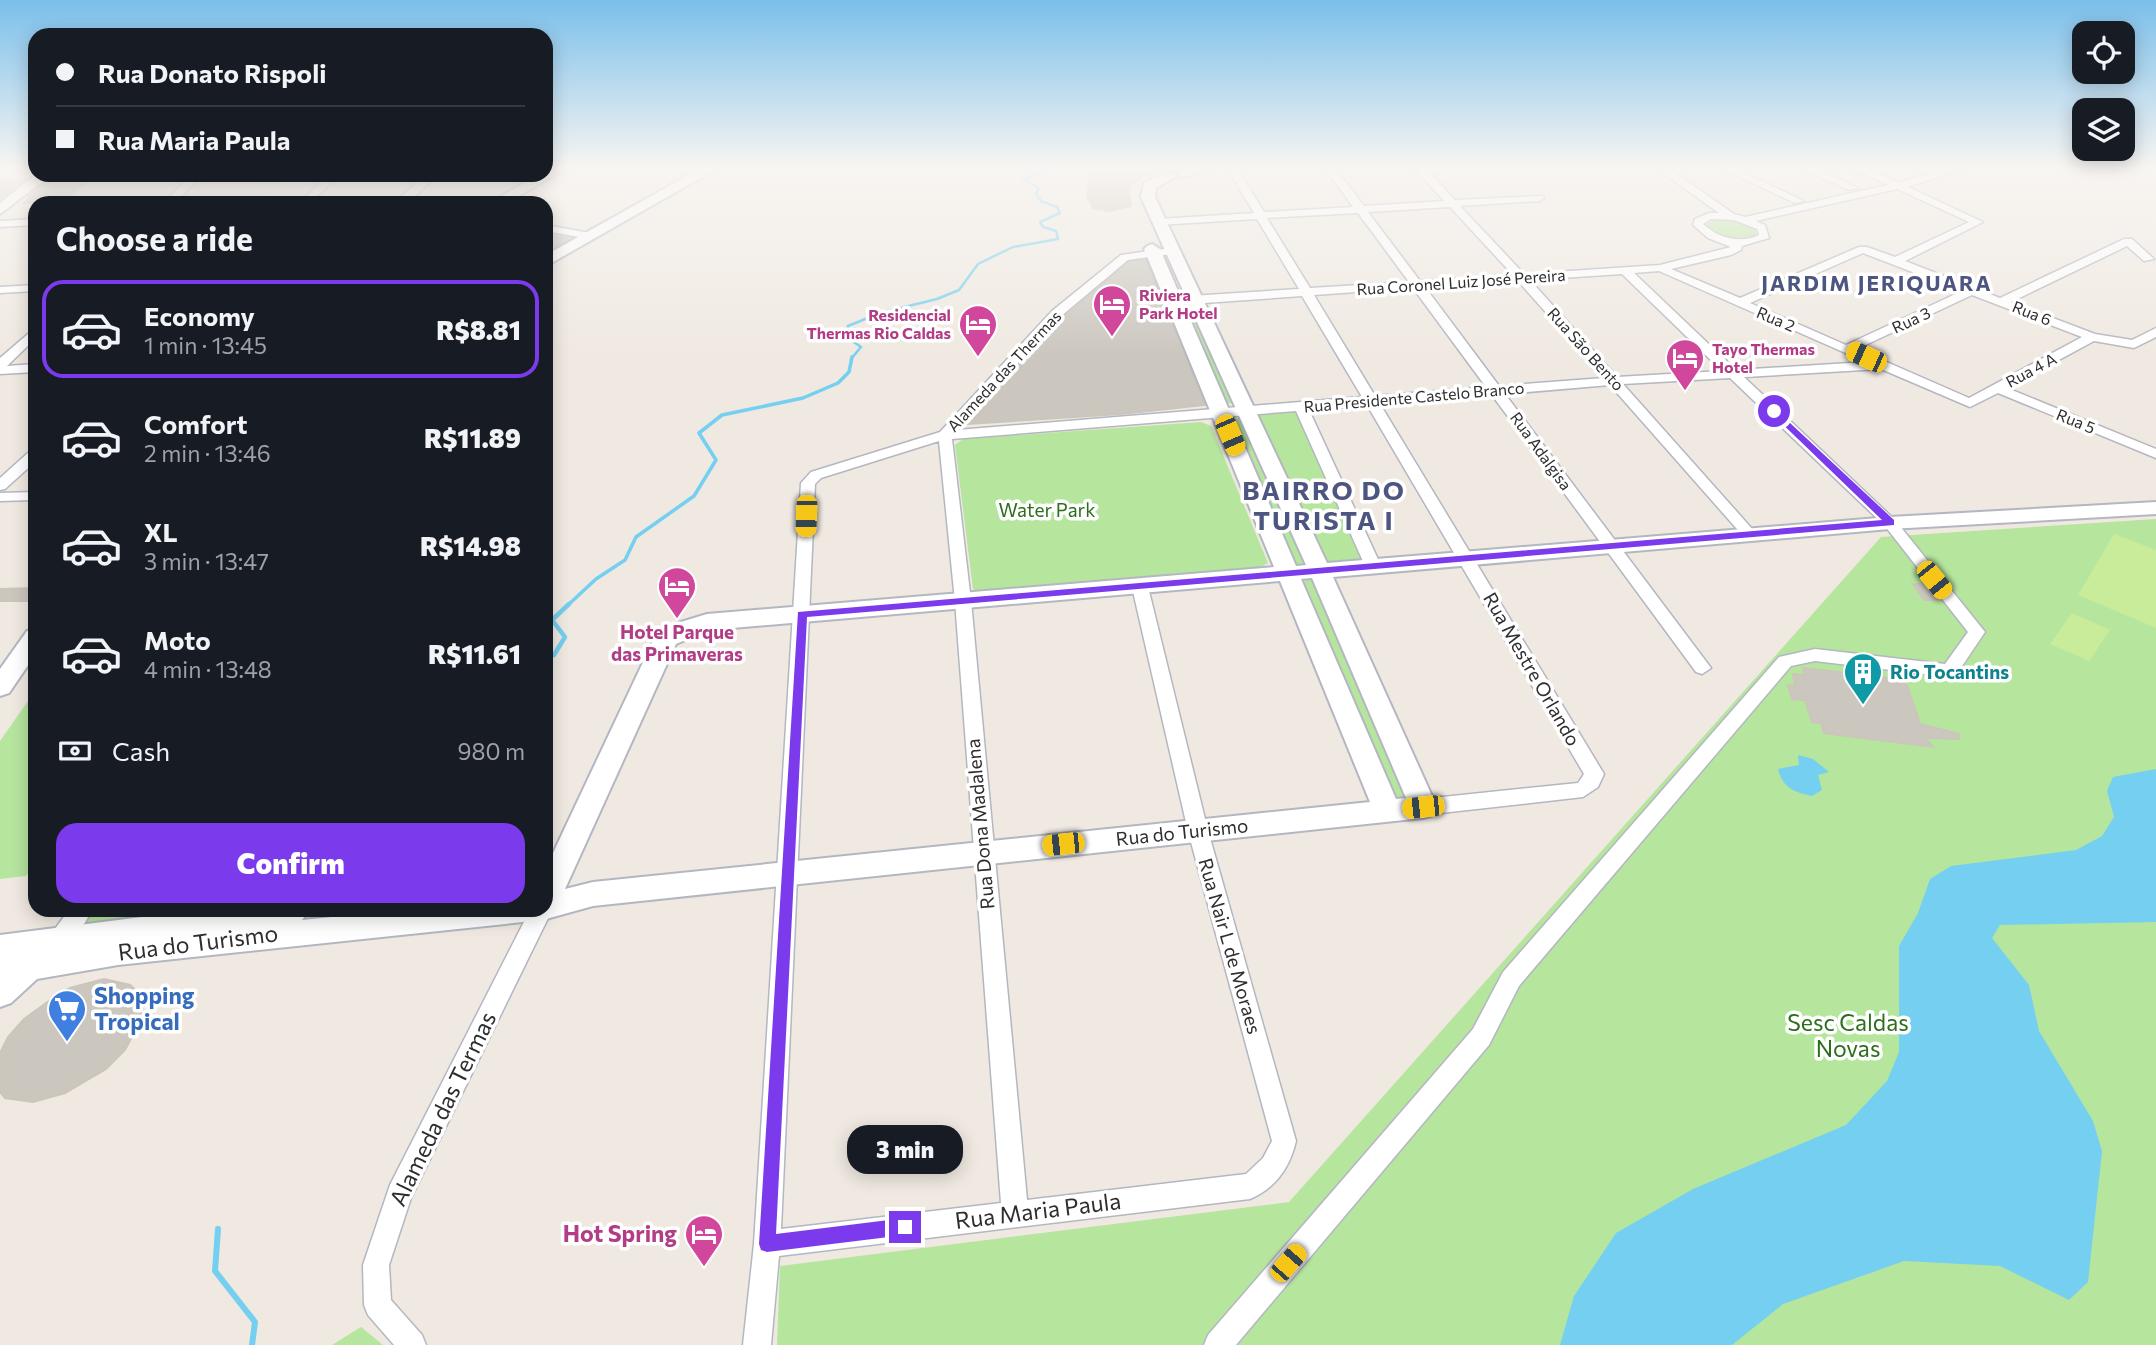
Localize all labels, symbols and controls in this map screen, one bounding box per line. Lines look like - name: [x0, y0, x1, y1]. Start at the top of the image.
- map controls: [2072, 21, 2135, 161]
- button: locate: [2072, 21, 2135, 84]
- text: Rua Donato Rispoli: [98, 57, 326, 88]
- button: layers: [2072, 98, 2135, 161]
- text: Rua Maria Paula: [98, 124, 290, 155]
- text: Choose a ride: [56, 218, 253, 258]
- street label: Rua Coronel Luiz José Pereira: [1356, 265, 1566, 298]
- district label: JARDIM JERIQUARA: [1761, 270, 1993, 295]
- hotel icon: Riviera Park Hotel: [1091, 283, 1133, 338]
- place label: Riviera Park Hotel: [1139, 285, 1218, 322]
- street label: Rua 6: [2010, 296, 2055, 329]
- icon: car: [60, 298, 123, 361]
- text: Economy: [144, 300, 255, 331]
- street label: Rua 2: [1754, 302, 1798, 335]
- street label: Rua 3: [1889, 302, 1933, 337]
- hotel icon: Residencial Thermas Rio Caldas: [957, 303, 999, 358]
- street label: Rua São Bento: [1544, 303, 1629, 394]
- place label: Residencial Thermas Rio Caldas: [806, 305, 951, 342]
- street label: Alameda das Thermas: [943, 306, 1065, 435]
- text: R$8.81: [436, 314, 521, 345]
- text: 1 min · 13:45: [144, 331, 267, 359]
- hotel icon: Tayo Thermas Hotel: [1664, 337, 1706, 392]
- place label: Tayo Thermas Hotel: [1712, 339, 1815, 376]
- car: [1843, 339, 1890, 375]
- street label: Rua 4 A: [2002, 348, 2059, 391]
- street label: Rua Presidente Castelo Branco: [1303, 377, 1525, 416]
- route start: [1758, 395, 1790, 427]
- street label: Rua 5: [2054, 404, 2098, 437]
- icon: car: [60, 406, 123, 469]
- text: Comfort: [144, 408, 247, 439]
- street label: Rua Adalgisa: [1507, 408, 1576, 493]
- car: [1213, 412, 1248, 458]
- text: R$11.89: [424, 422, 521, 453]
- text: 2 min · 13:46: [144, 439, 271, 467]
- district label: BAIRRO DO TURISTA I: [1242, 474, 1406, 535]
- car: [795, 495, 818, 537]
- park label: Water Park: [999, 498, 1095, 521]
- icon: car: [60, 514, 123, 577]
- text: XL: [144, 516, 178, 547]
- text: R$14.98: [420, 530, 521, 561]
- text: 3 min · 13:47: [144, 547, 269, 575]
- car: [1913, 557, 1956, 603]
- hotel icon: Hotel Parque das Primaveras: [656, 565, 698, 620]
- street label: Rua Mestre Orlando: [1479, 588, 1586, 750]
- place label: Hotel Parque das Primaveras: [611, 620, 743, 665]
- icon: car: [60, 622, 123, 685]
- text: Moto: [144, 624, 211, 655]
- text: R$11.61: [428, 638, 521, 669]
- building icon: Rio Tocantins: [1842, 651, 1884, 706]
- text: 4 min · 13:48: [144, 655, 272, 683]
- place label: Rio Tocantins: [1890, 660, 2009, 683]
- icon: cash: [56, 732, 94, 770]
- text: Cash: [112, 735, 170, 766]
- text: 980 m: [458, 737, 525, 765]
- street label: Rua Dona Madalena: [961, 738, 998, 910]
- car: [1402, 794, 1445, 820]
- street label: Rua do Turismo: [1115, 813, 1249, 850]
- button: Confirm: [56, 823, 525, 903]
- car: [1042, 831, 1085, 857]
- street label: Rua Nair L de Moraes: [1194, 855, 1267, 1036]
- street label: Rua do Turismo: [116, 918, 280, 966]
- place label: Shopping Tropical: [94, 981, 195, 1035]
- supermarket icon: Shopping Tropical: [46, 988, 88, 1043]
- street label: Alameda das Termas: [383, 1007, 501, 1210]
- park label: Sesc Caldas Novas: [1787, 1008, 1909, 1062]
- callout: 3 min: [847, 1126, 963, 1174]
- text: 3 min: [876, 1135, 934, 1163]
- street label: Rua Maria Paula: [953, 1186, 1123, 1234]
- route end: [889, 1211, 921, 1243]
- hotel icon: Hot Spring: [683, 1213, 725, 1268]
- place label: Hot Spring: [563, 1219, 677, 1247]
- car: [1267, 1240, 1310, 1286]

